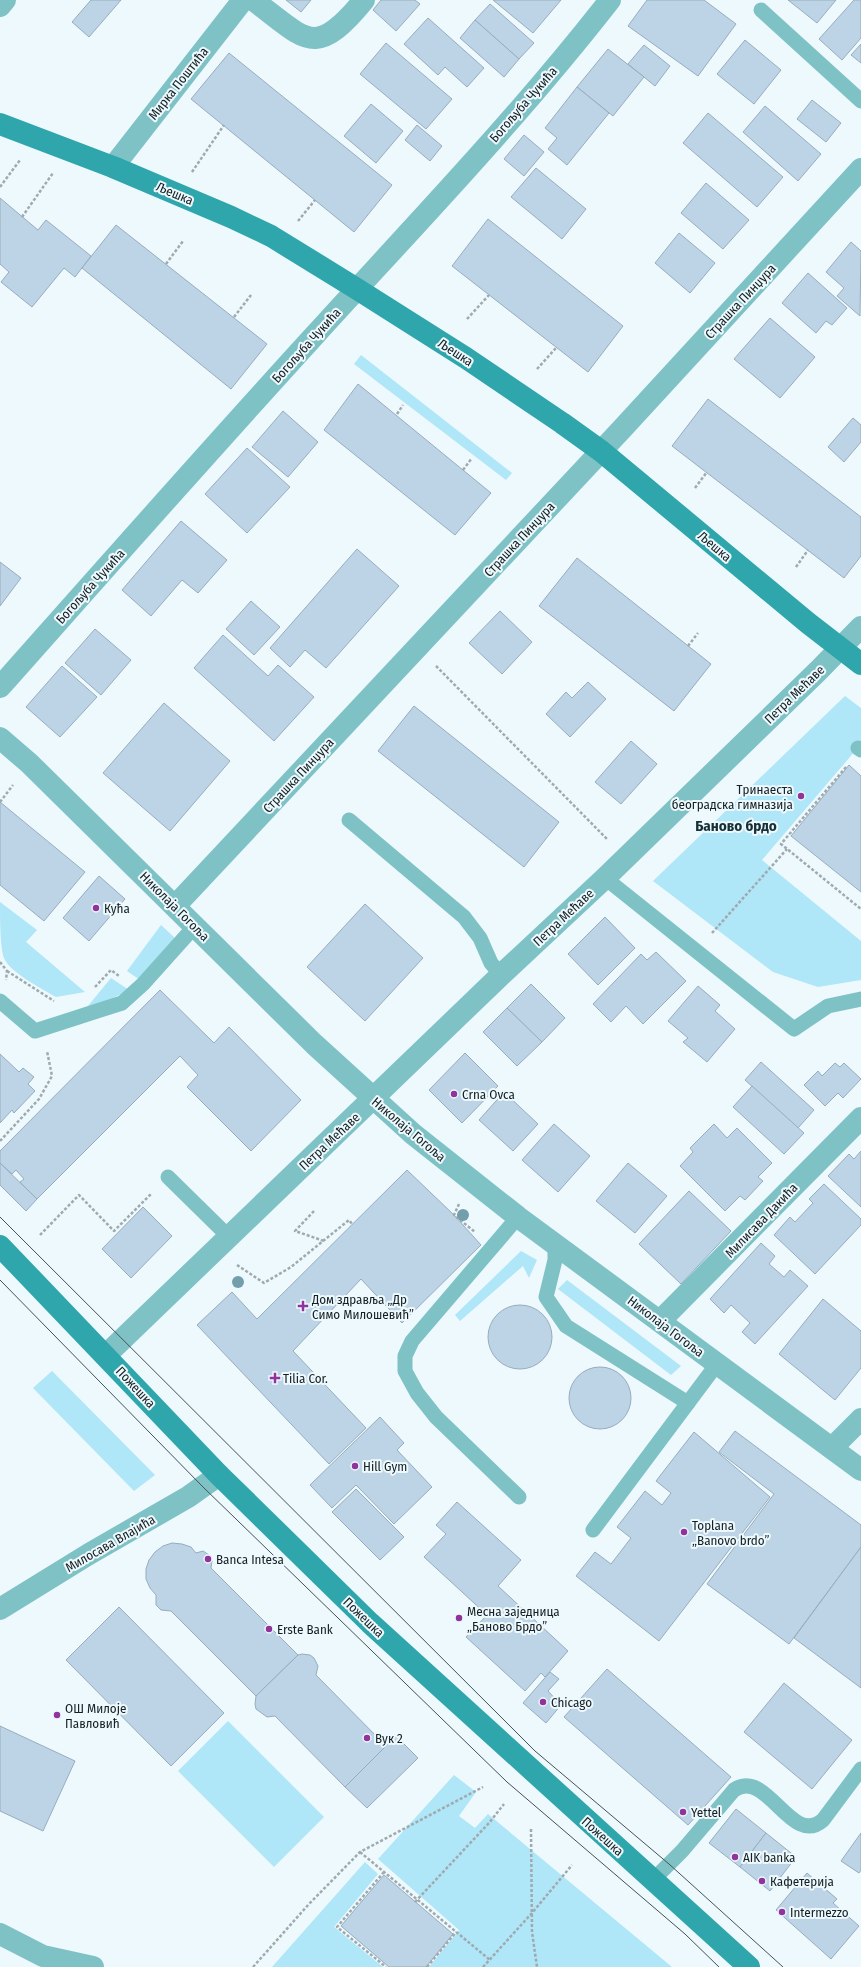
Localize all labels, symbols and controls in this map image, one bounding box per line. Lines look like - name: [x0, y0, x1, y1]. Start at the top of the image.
- street label: Мирка Поштића: [145, 44, 211, 123]
- street label: Богољуба Чукића: [486, 63, 560, 145]
- street label: Љешка: [154, 179, 196, 208]
- street label: Страшка Пинџура: [702, 261, 779, 342]
- street label: Богољуба Чукића: [269, 305, 344, 386]
- street label: Љешка: [435, 336, 476, 369]
- street label: Страшка Пинџура: [481, 499, 558, 580]
- street label: Љешка: [695, 528, 734, 565]
- street label: Богољуба Чукића: [53, 546, 128, 627]
- street label: Петра Мећаве: [761, 662, 827, 727]
- street label: Страшка Пинџура: [260, 735, 337, 816]
- place label: Тринаеста београдска гимназија: [672, 782, 793, 812]
- marker: Тринаеста београдска гимназија: [796, 791, 806, 801]
- district label: Баново брдо: [695, 817, 777, 835]
- street label: Николаја Гогоља: [137, 869, 212, 944]
- street label: Петра Мећаве: [530, 886, 597, 949]
- place label: Кућа: [104, 901, 130, 916]
- marker: Кућа: [91, 903, 101, 913]
- place label: Crna Ovca: [462, 1087, 515, 1102]
- marker: Crna Ovca: [449, 1089, 459, 1099]
- street label: Николаја Гогоља: [369, 1094, 449, 1165]
- street label: Петра Мећаве: [296, 1110, 363, 1173]
- street label: Милисава Дакића: [722, 1180, 801, 1261]
- place label: Дом здравља „Др Симо Милошевић”: [311, 1292, 414, 1322]
- street label: Николаја Гогоља: [625, 1293, 707, 1360]
- marker: Дом здравља „Др Симо Милошевић”: [297, 1300, 309, 1312]
- street label: Пожешка: [113, 1364, 158, 1411]
- place label: Tilia Cor.: [283, 1371, 328, 1386]
- marker: Tilia Cor.: [270, 1373, 280, 1383]
- place label: Hill Gym: [363, 1459, 407, 1474]
- marker: Hill Gym: [350, 1461, 360, 1471]
- street label: Милосава Влајића: [63, 1512, 158, 1575]
- place label: Toplana „Banovo brdo”: [692, 1518, 770, 1548]
- marker: Toplana „Banovo brdo”: [679, 1527, 689, 1537]
- place label: Banca Intesa: [216, 1552, 284, 1567]
- marker: Banca Intesa: [203, 1554, 213, 1564]
- street label: Пожешка: [340, 1594, 387, 1640]
- place label: Месна заједница „Баново Брдо”: [467, 1604, 560, 1634]
- marker: Месна заједница „Баново Брдо”: [454, 1613, 464, 1623]
- place label: Erste Bank: [277, 1622, 334, 1637]
- marker: Erste Bank: [264, 1624, 274, 1634]
- place label: Chicago: [551, 1695, 592, 1710]
- marker: Chicago: [538, 1697, 548, 1707]
- place label: ОШ Милоје Павловић: [65, 1701, 126, 1731]
- marker: ОШ Милоје Павловић: [52, 1710, 62, 1720]
- place label: Вук 2: [375, 1731, 403, 1746]
- marker: Вук 2: [362, 1733, 372, 1743]
- place label: Yettel: [691, 1805, 722, 1820]
- marker: Yettel: [678, 1807, 688, 1817]
- street label: Пожешка: [579, 1814, 627, 1859]
- place label: AIK banka: [743, 1850, 795, 1865]
- marker: AIK banka: [730, 1852, 740, 1862]
- place label: Кафетерија: [770, 1874, 834, 1889]
- marker: Кафетерија: [757, 1876, 767, 1886]
- place label: Intermezzo: [790, 1905, 849, 1920]
- marker: Intermezzo: [777, 1907, 787, 1917]

